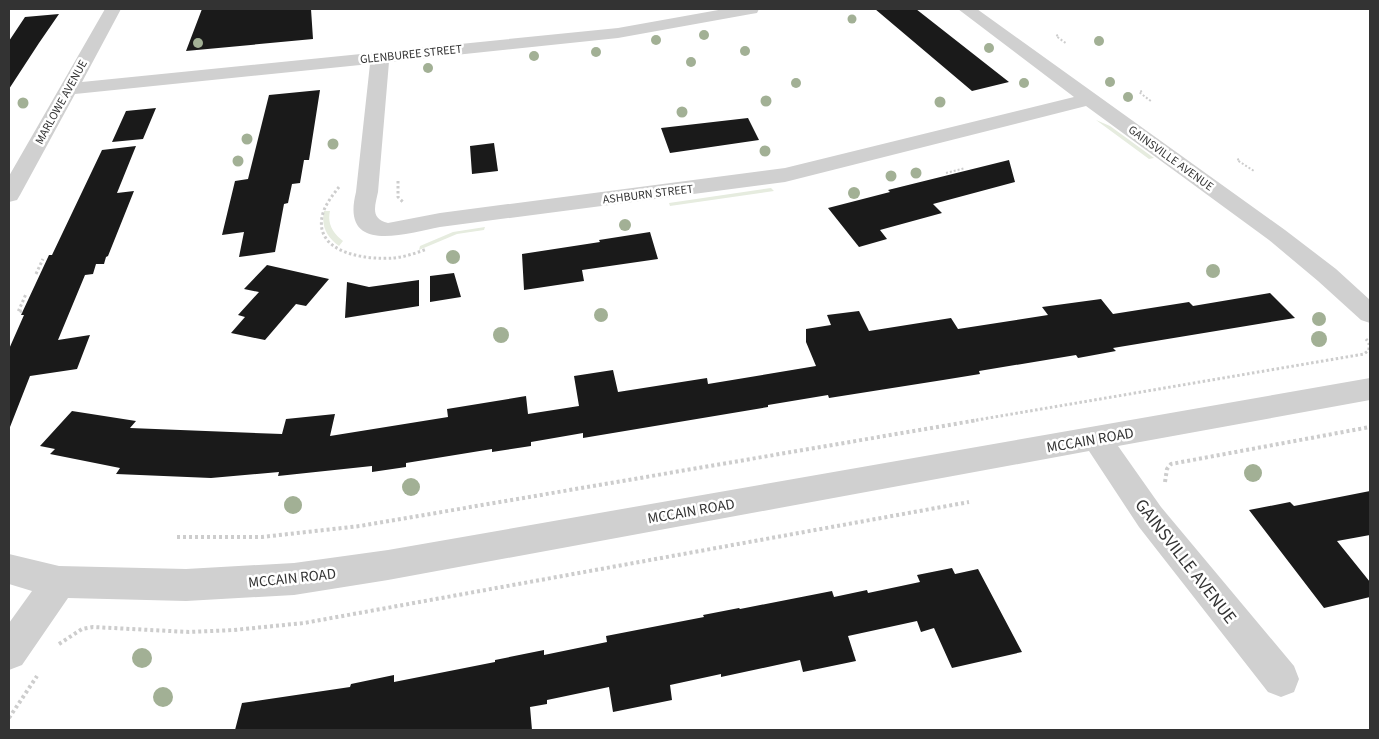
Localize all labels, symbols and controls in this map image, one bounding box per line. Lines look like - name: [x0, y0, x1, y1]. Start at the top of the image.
- street label: GLENBUREE STREET: [359, 41, 463, 68]
- street label: MARLOWE AVENUE: [31, 57, 92, 148]
- street label: GAINSVILLE AVENUE: [1125, 122, 1217, 195]
- street label: ASHBURN STREET: [602, 180, 695, 208]
- street label: MCCAIN ROAD: [1045, 423, 1135, 458]
- street label: MCCAIN ROAD: [646, 494, 736, 529]
- street label: GAINSVILLE AVENUE: [1129, 494, 1242, 629]
- street label: MCCAIN ROAD: [247, 563, 337, 594]

